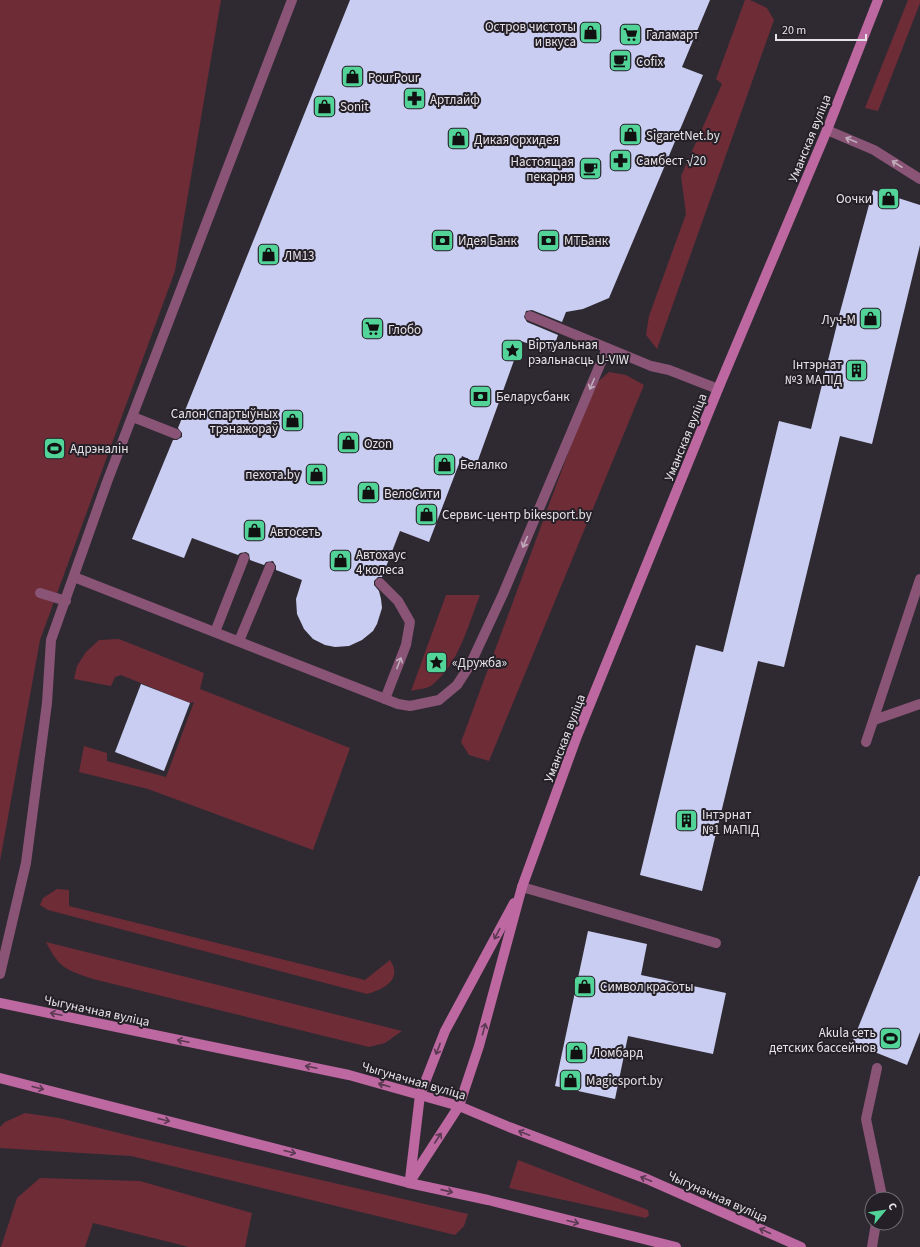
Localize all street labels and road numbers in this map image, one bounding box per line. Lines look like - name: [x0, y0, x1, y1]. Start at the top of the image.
- street label: Уманская вуліца: [784, 92, 836, 185]
- street label: Уманская вуліца: [660, 391, 712, 484]
- street label: Уманская вуліца: [540, 692, 590, 785]
- street label: Чыгуначная вуліца: [42, 991, 151, 1031]
- street label: Чыгуначная вуліца: [359, 1057, 468, 1104]
- street label: Чыгуначная вуліца: [665, 1167, 771, 1227]

